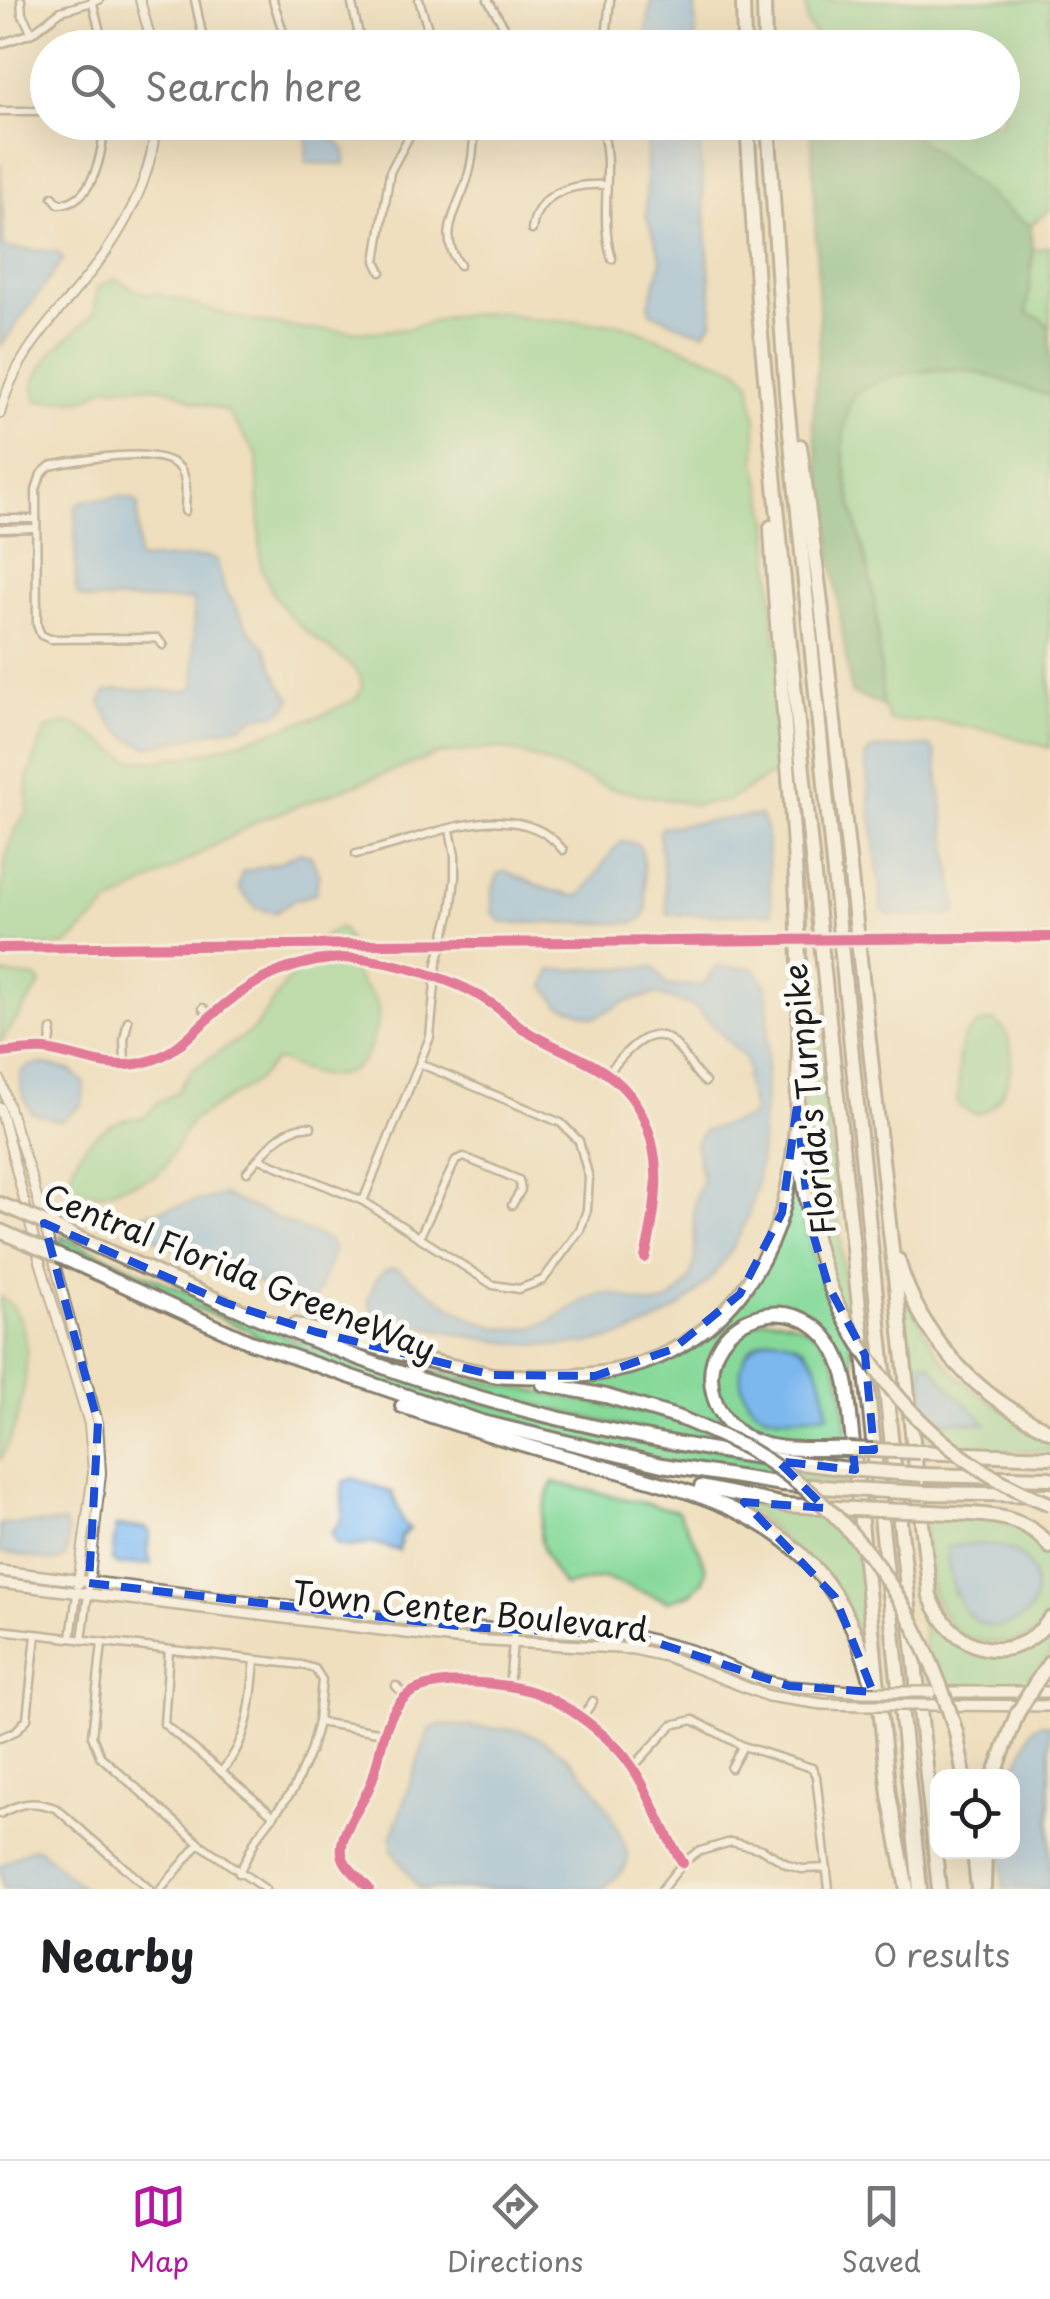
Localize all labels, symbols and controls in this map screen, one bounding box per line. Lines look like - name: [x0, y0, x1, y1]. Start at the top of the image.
- search box: [30, 30, 1020, 140]
- text: Search here: [145, 57, 362, 114]
- icon: search: [65, 58, 120, 113]
- street label: Florida's Turnpike: [770, 961, 846, 1237]
- street label: Central Florida GreeneWay: [36, 1170, 443, 1372]
- street label: Town Center Boulevard: [290, 1567, 650, 1653]
- map controls: [930, 1769, 1020, 1859]
- button: locate: [930, 1769, 1020, 1859]
- text: Nearby: [40, 1923, 194, 1986]
- text: 0 results: [874, 1930, 1010, 1978]
- tab: Map: [129, 2179, 189, 2282]
- tab: Directions: [447, 2179, 583, 2282]
- tab: Saved: [841, 2179, 921, 2282]

